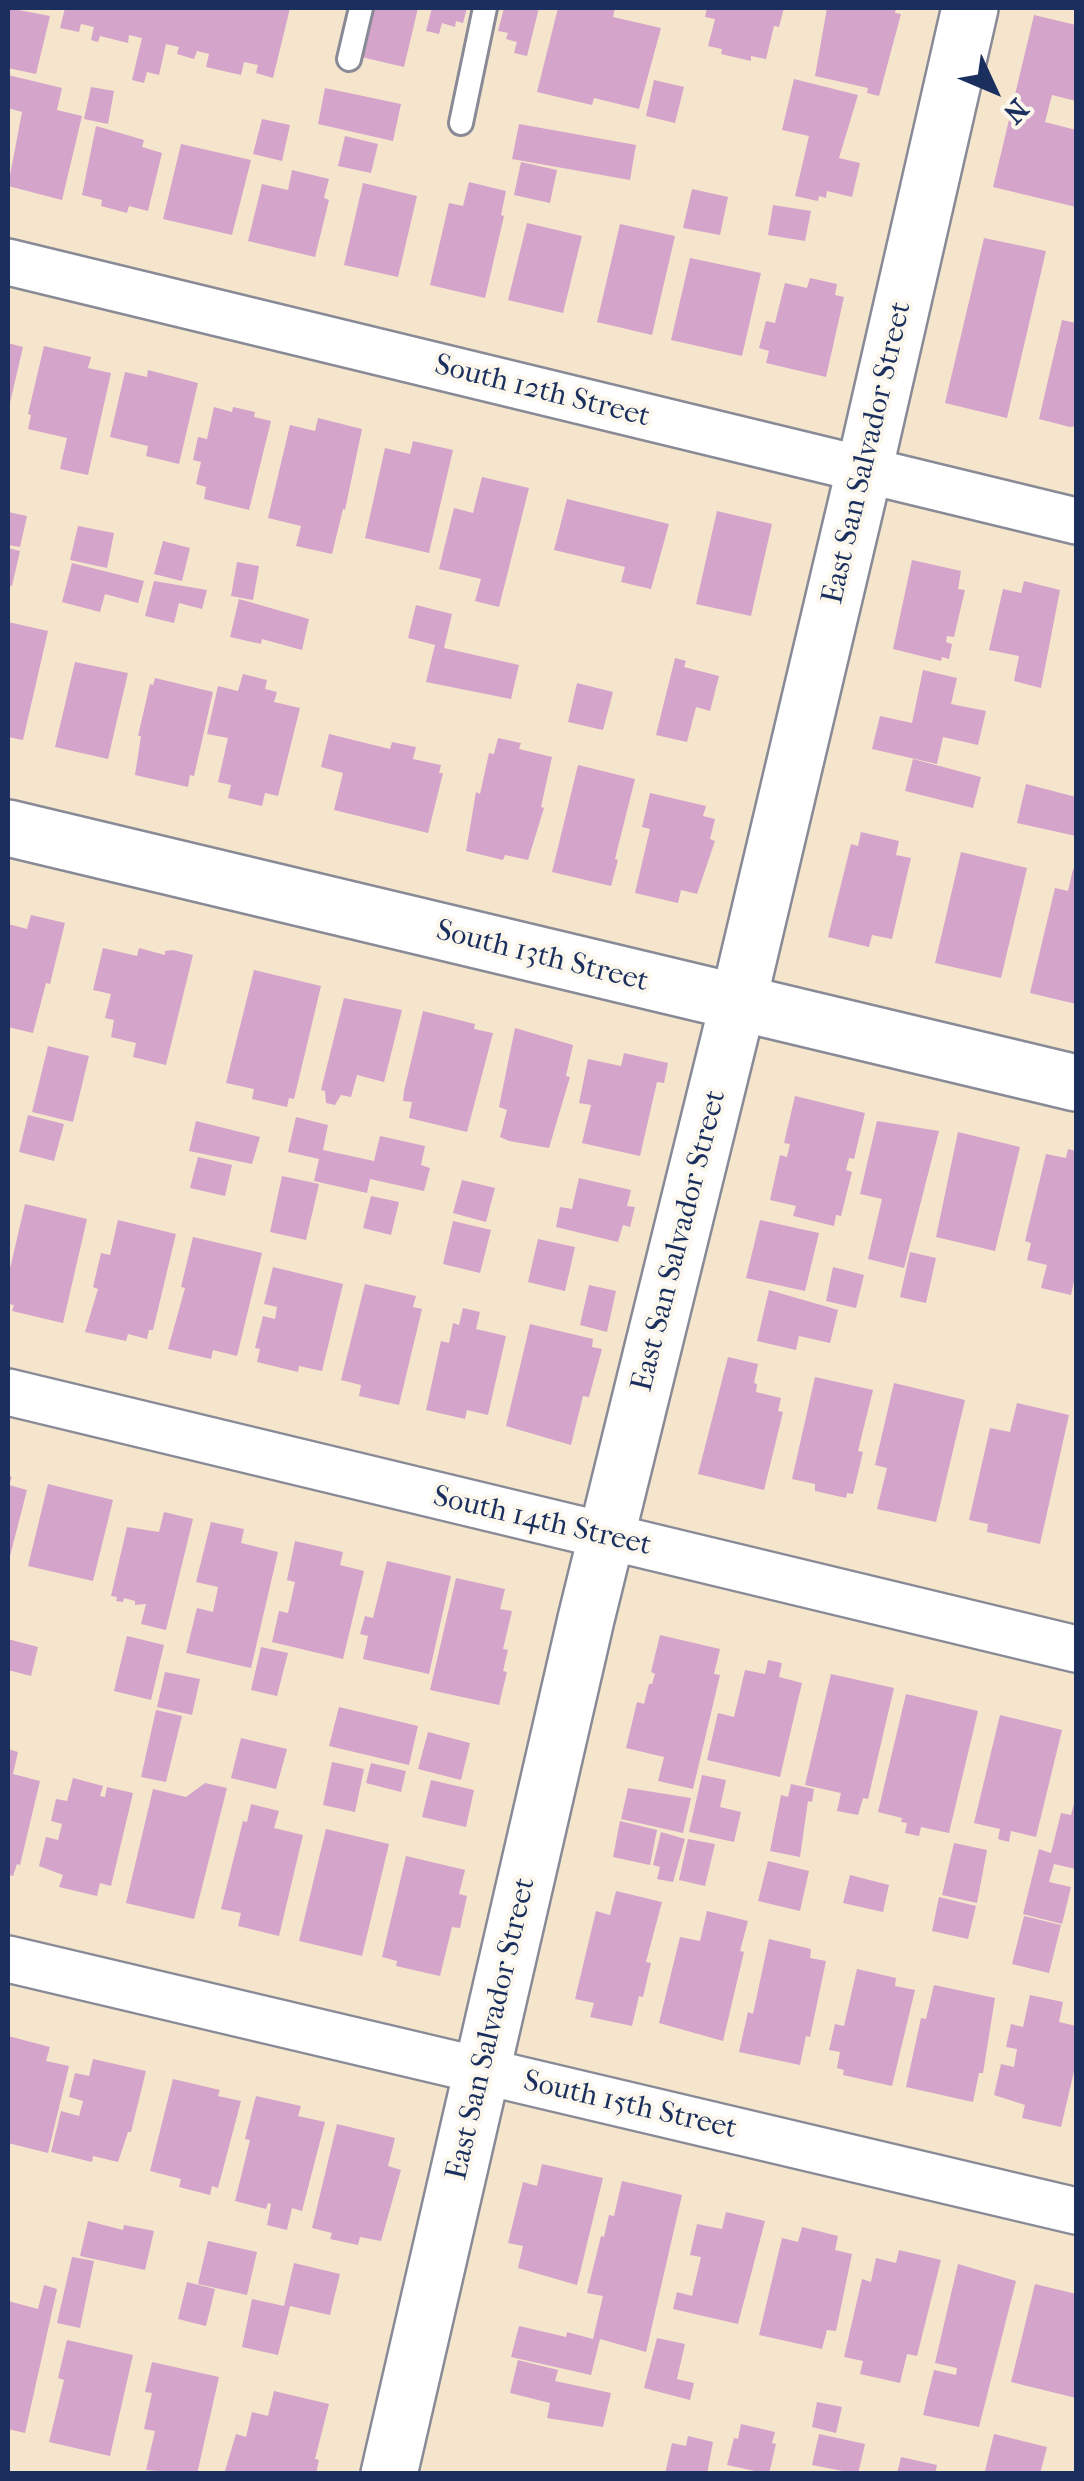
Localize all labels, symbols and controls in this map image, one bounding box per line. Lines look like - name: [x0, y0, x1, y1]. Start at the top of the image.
- north arrow: [944, 40, 1044, 140]
- text: N: [997, 92, 1035, 130]
- street label: East San Salvador Street: [816, 298, 920, 608]
- street label: South 12th Street: [431, 348, 653, 436]
- street label: South 13th Street: [432, 913, 652, 1001]
- street label: East San Salvador Street: [625, 1087, 735, 1395]
- street label: South 14th Street: [429, 1479, 655, 1565]
- street label: East San Salvador Street: [440, 1874, 544, 2184]
- street label: South 15th Street: [520, 2064, 740, 2148]

